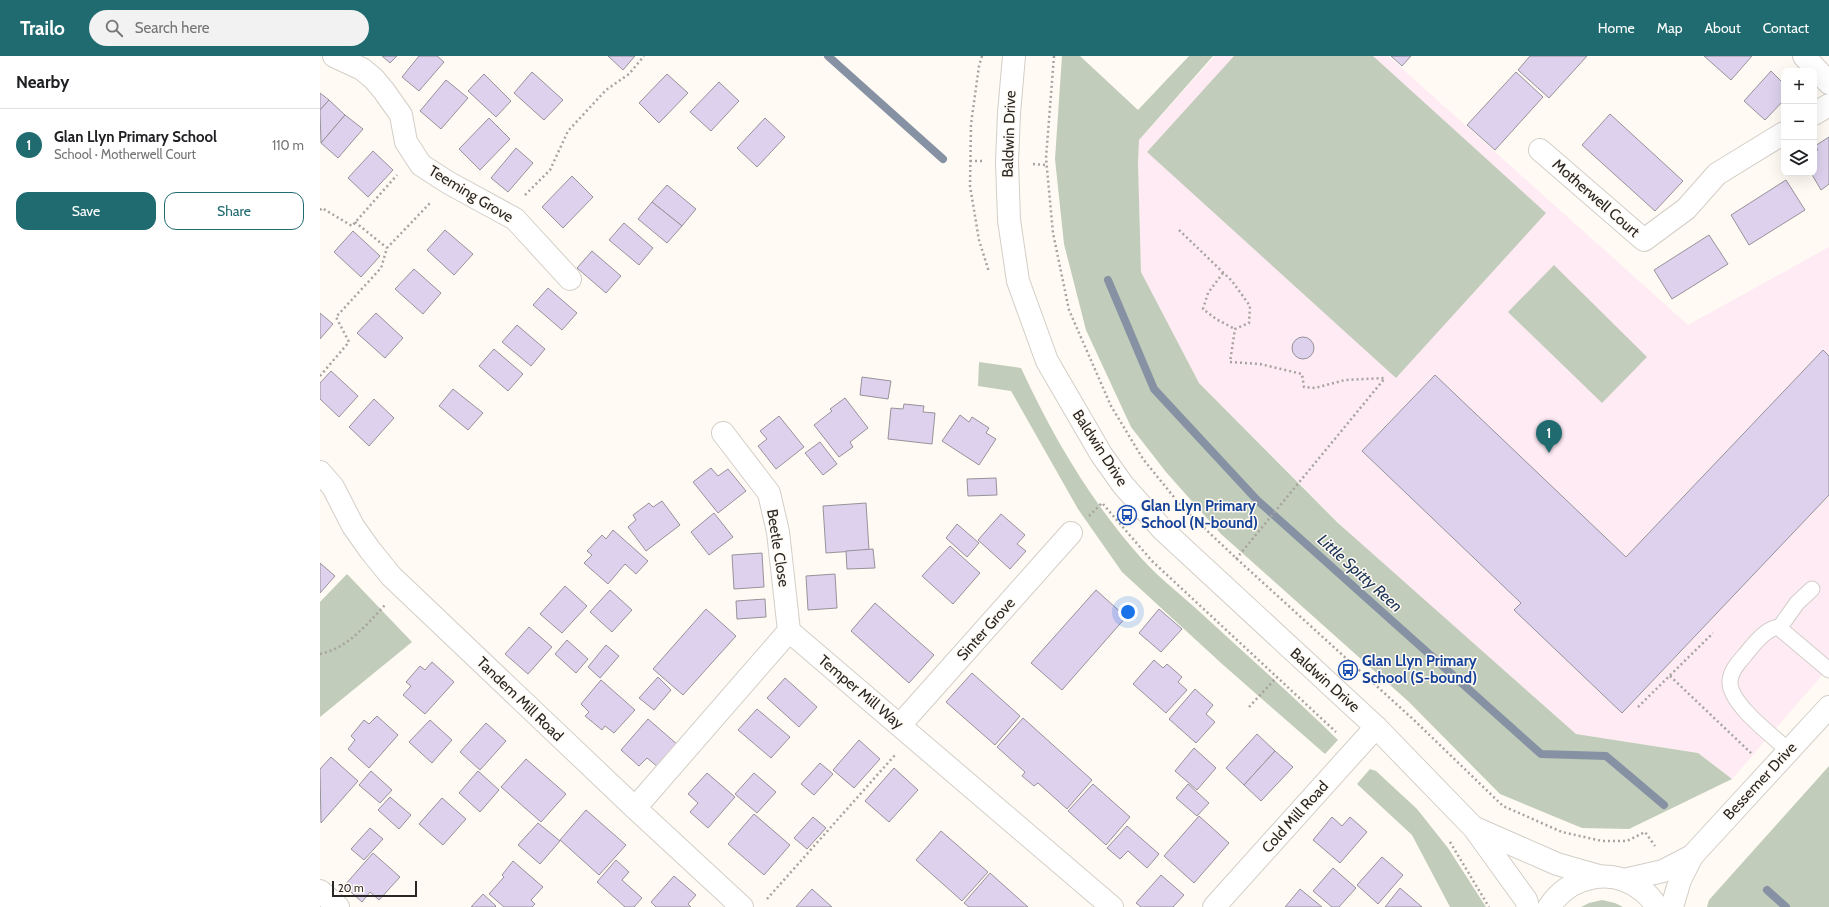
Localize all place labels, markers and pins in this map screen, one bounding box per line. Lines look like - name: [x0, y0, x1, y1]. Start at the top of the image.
- pin: 1: [1536, 420, 1562, 453]
- place label: Glan Llyn Primary School (N-bound): [1141, 497, 1258, 532]
- bus stop icon: Glan Llyn Primary School (N-bound): [1116, 504, 1138, 526]
- place label: Glan Llyn Primary School (S-bound): [1362, 652, 1478, 687]
- bus stop icon: Glan Llyn Primary School (S-bound): [1337, 659, 1359, 681]

